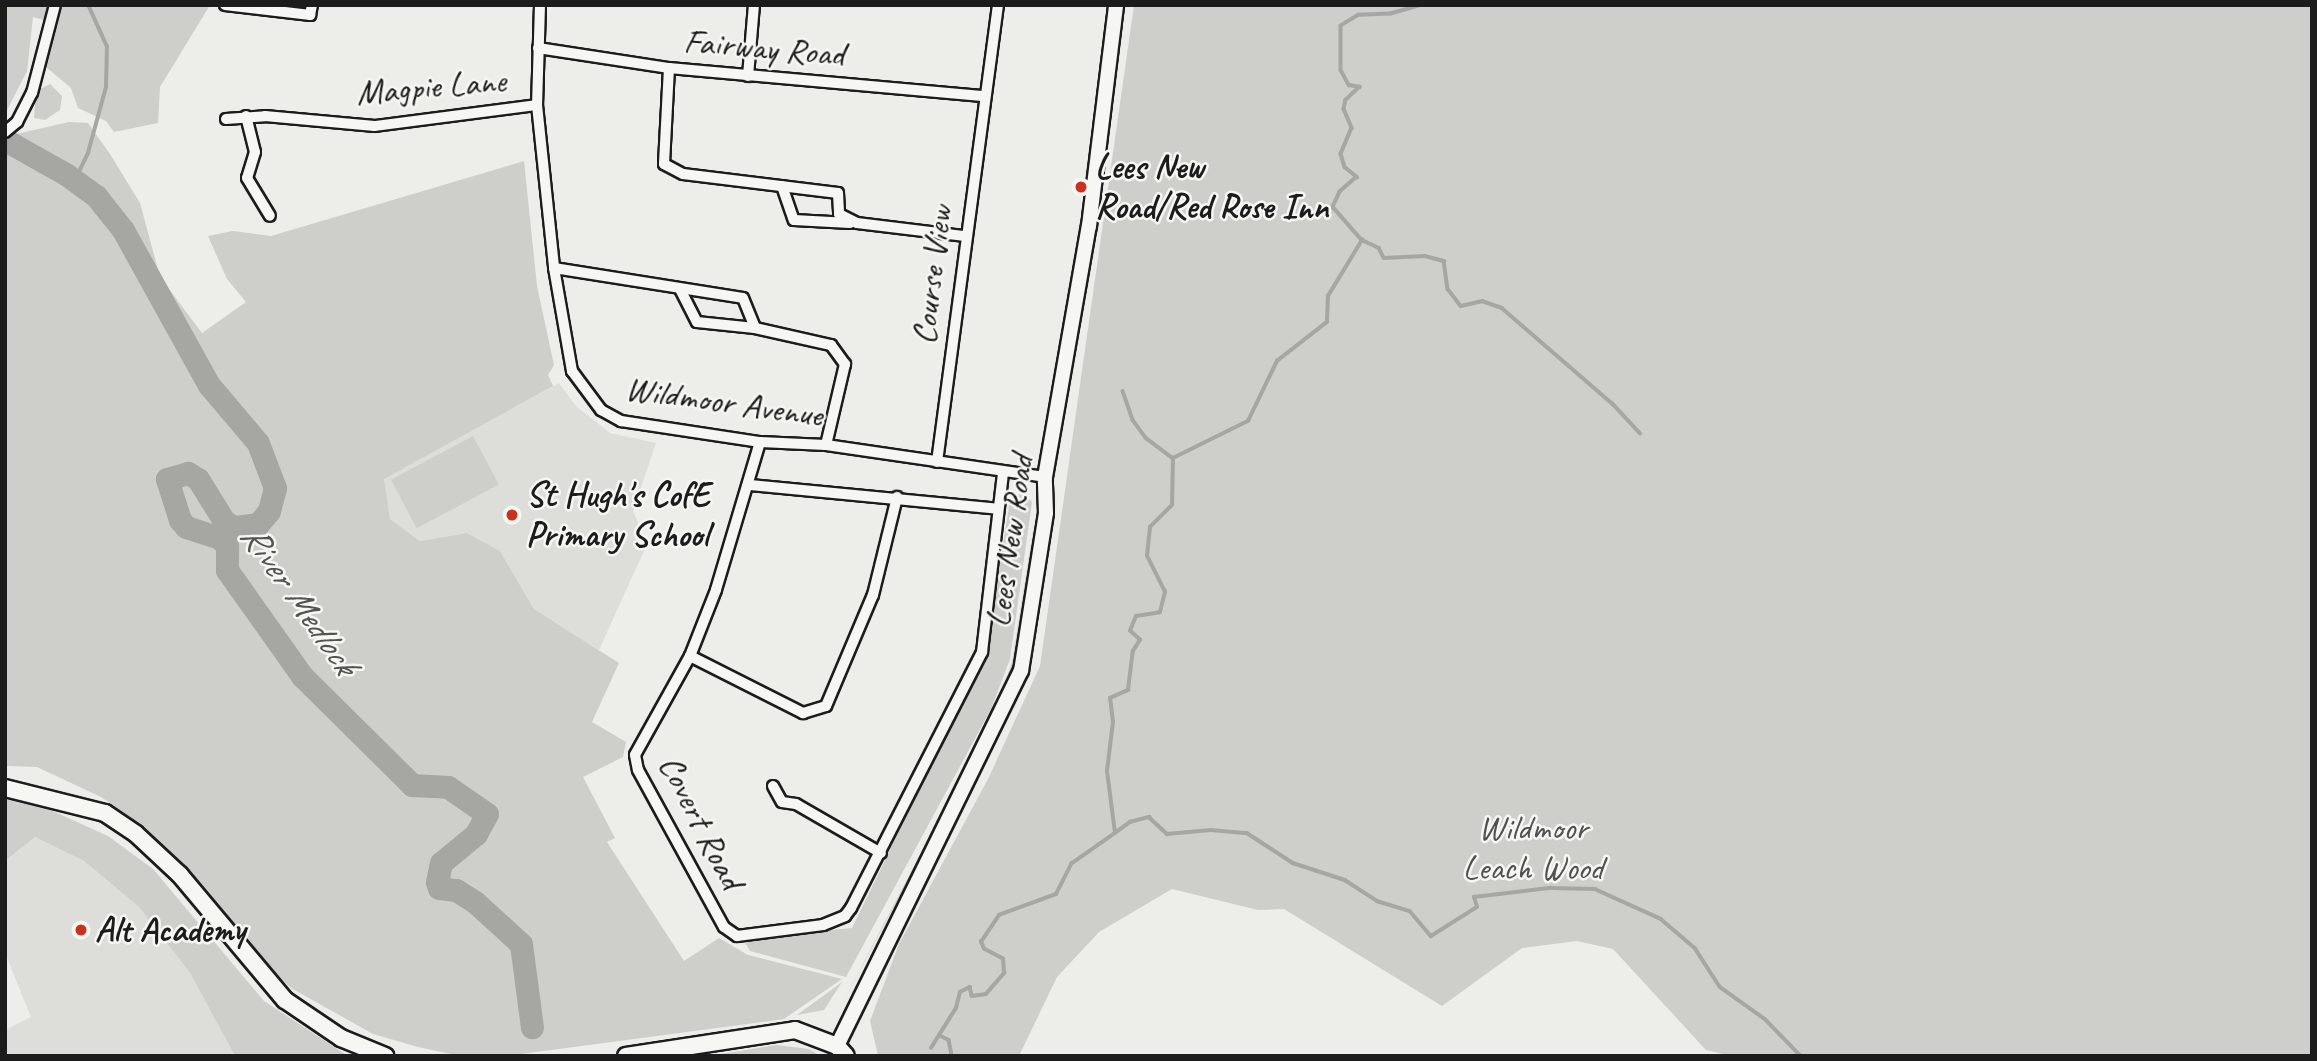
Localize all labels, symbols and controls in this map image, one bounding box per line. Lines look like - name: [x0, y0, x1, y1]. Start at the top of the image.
- street label: Fairway Road: [682, 20, 846, 76]
- street label: Magpie Lane: [355, 60, 507, 114]
- place label: Lees New Road/Red Rose Inn: [1095, 146, 1329, 228]
- marker: Lees New Road/Red Rose Inn: [1073, 179, 1089, 195]
- street label: Course View: [903, 203, 961, 347]
- street label: Wildmoor Avenue: [623, 367, 825, 437]
- street label: Lees New Road: [977, 451, 1043, 631]
- place label: St Hugh's CofE Primary School: [526, 474, 709, 556]
- marker: St Hugh's CofE Primary School: [504, 507, 520, 523]
- water label: River Medlock: [231, 515, 367, 683]
- street label: Covert Road: [650, 749, 752, 895]
- park label: Wildmoor Leach Wood: [1463, 807, 1603, 889]
- place label: Alt Academy: [95, 909, 243, 951]
- marker: Alt Academy: [73, 922, 89, 938]

